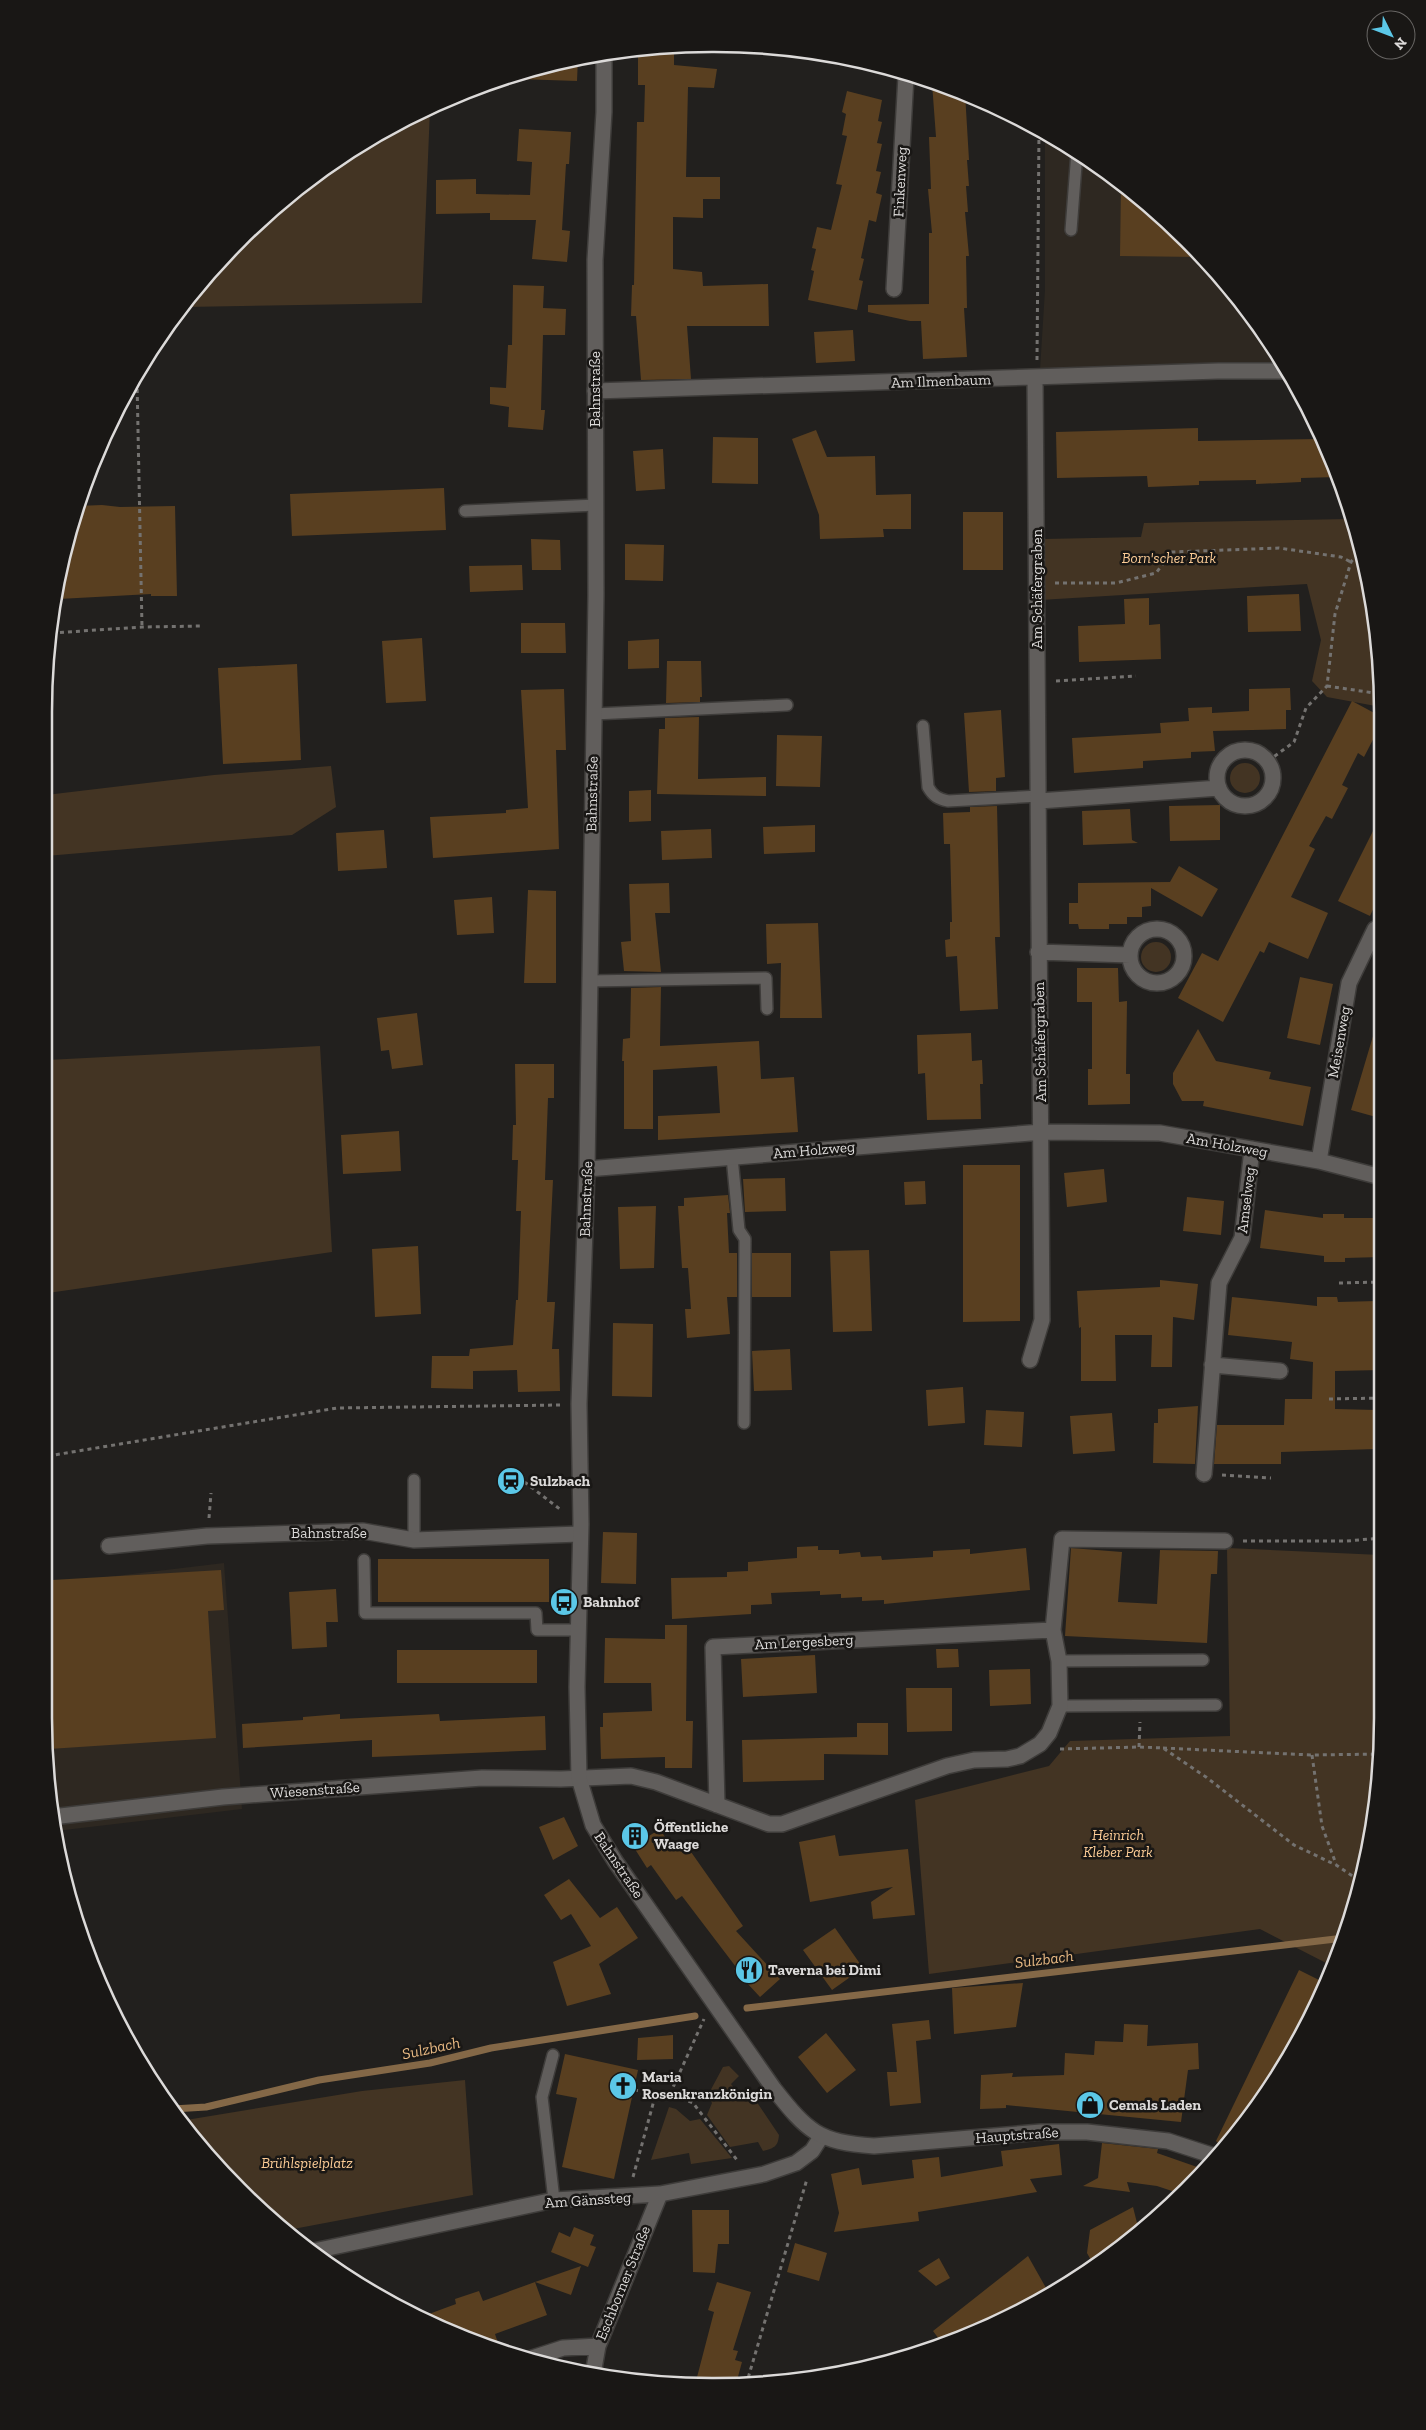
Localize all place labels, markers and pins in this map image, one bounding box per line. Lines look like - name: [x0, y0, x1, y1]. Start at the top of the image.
- station icon: Sulzbach: [496, 1466, 526, 1496]
- place label: Sulzbach: [530, 1472, 590, 1490]
- bus stop icon: Bahnhof: [549, 1587, 579, 1617]
- place label: Bahnhof: [583, 1593, 641, 1611]
- place label: Öffentliche Waage: [654, 1818, 728, 1853]
- building icon: Öffentliche Waage: [620, 1821, 650, 1851]
- restaurant icon: Taverna bei Dimi: [734, 1955, 764, 1985]
- place label: Taverna bei Dimi: [768, 1961, 882, 1979]
- place label: Maria Rosenkranzkönigin: [642, 2068, 772, 2103]
- church icon: Maria Rosenkranzkönigin: [608, 2071, 638, 2101]
- shop icon: Cemals Laden: [1075, 2090, 1105, 2120]
- place label: Cemals Laden: [1109, 2096, 1201, 2114]

